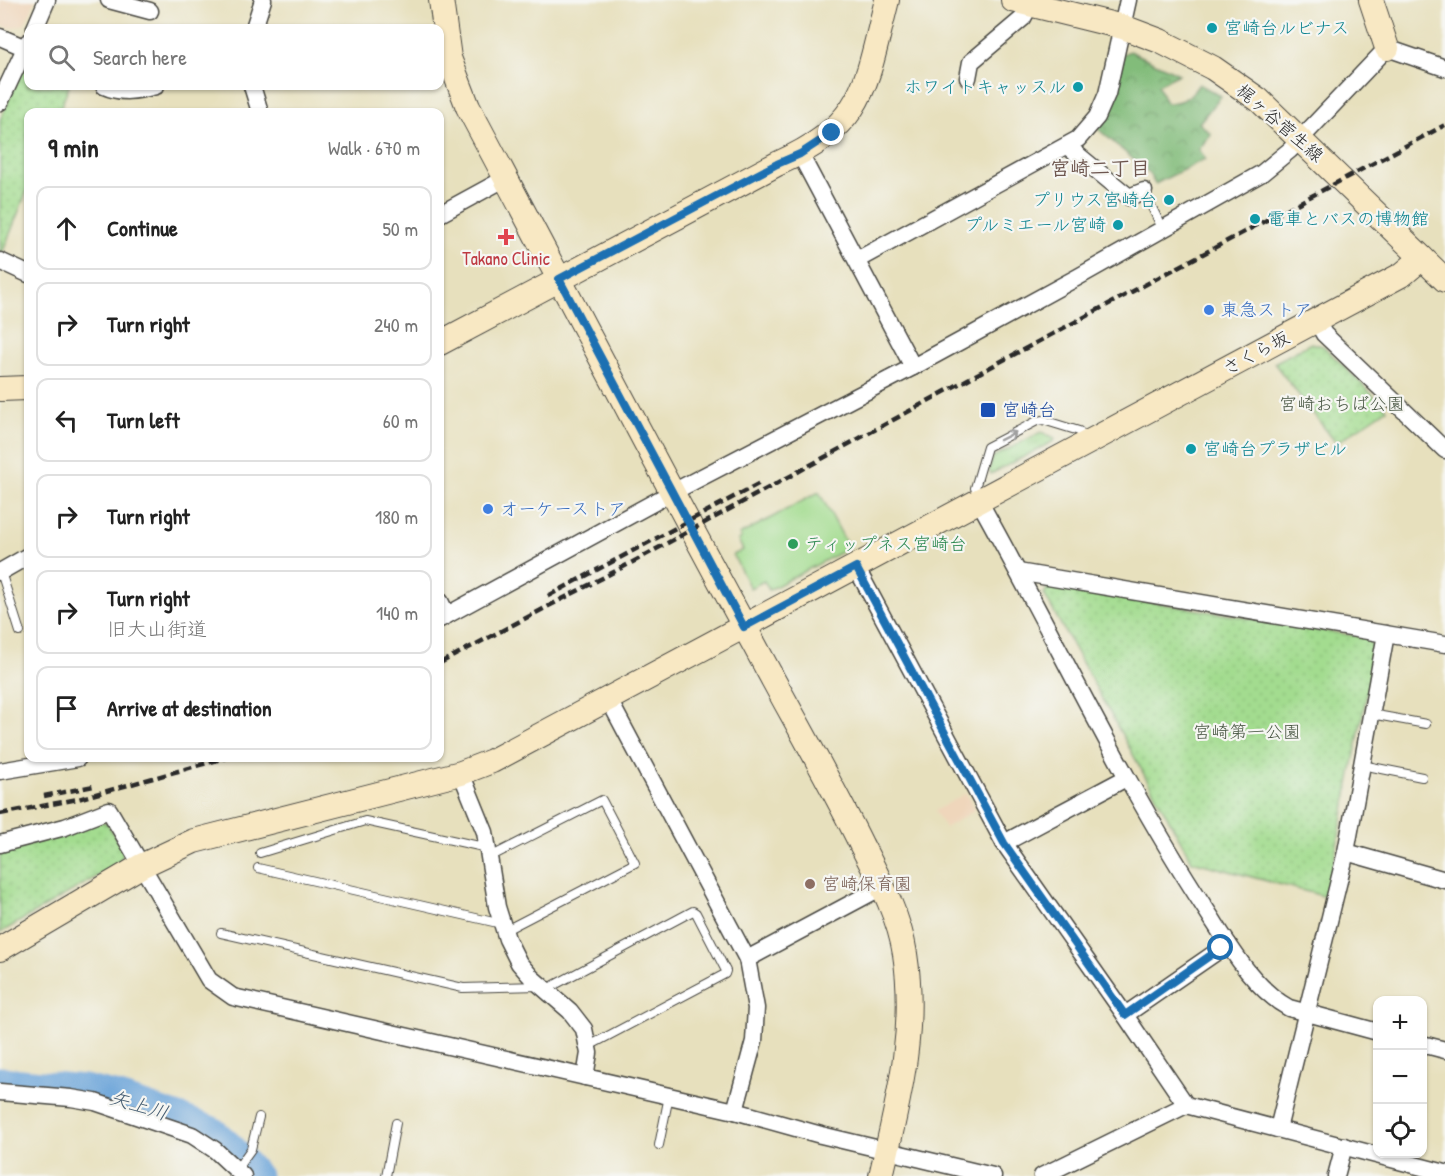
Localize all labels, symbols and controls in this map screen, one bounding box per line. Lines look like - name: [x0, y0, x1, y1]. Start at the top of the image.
- place label: 宮崎台ルビナス: [1224, 15, 1349, 40]
- marker: 宮崎台ルビナス: [1205, 21, 1219, 35]
- search box: [24, 24, 444, 90]
- icon: search: [45, 41, 78, 74]
- text: Search here: [93, 42, 187, 72]
- place label: ホワイトキャッスル: [904, 74, 1066, 99]
- street label: 梶ヶ谷菅生線: [1231, 78, 1329, 167]
- marker: ホワイトキャッスル: [1071, 80, 1085, 94]
- route end: [818, 119, 844, 145]
- text: 9 min: [48, 130, 99, 165]
- text: Walk · 670 m: [328, 134, 420, 161]
- district label: 宮崎二丁目: [1050, 154, 1150, 181]
- place label: プリウス宮崎台: [1032, 187, 1157, 212]
- marker: プリウス宮崎台: [1162, 193, 1176, 207]
- place label: 電車とバスの博物館: [1267, 206, 1429, 231]
- icon: ahead: [50, 212, 83, 245]
- place label: プルミエール宮崎: [964, 212, 1106, 237]
- marker: 電車とバスの博物館: [1248, 212, 1262, 226]
- text: Continue: [107, 213, 178, 243]
- text: 50 m: [382, 215, 418, 242]
- marker: プルミエール宮崎: [1111, 218, 1125, 232]
- marker: Takano Clinic: [497, 228, 515, 246]
- place label: Takano Clinic: [462, 246, 550, 271]
- place label: 東急ストア: [1221, 297, 1312, 322]
- marker: 東急ストア: [1202, 303, 1216, 317]
- icon: right: [50, 308, 83, 341]
- text: Turn right: [107, 309, 190, 339]
- text: 240 m: [374, 311, 418, 338]
- street label: さくら坂: [1218, 325, 1293, 380]
- park label: 宮崎おちば公園: [1279, 391, 1405, 416]
- place label: 宮崎台: [1002, 397, 1056, 422]
- marker: 宮崎台: [979, 401, 997, 419]
- icon: left: [50, 404, 83, 437]
- text: Turn left: [107, 405, 180, 435]
- text: 60 m: [383, 407, 418, 434]
- one-way arrow: [998, 430, 1016, 441]
- place label: 宮崎台プラザビル: [1203, 436, 1347, 461]
- marker: 宮崎台プラザビル: [1184, 442, 1198, 456]
- place label: オーケーストア: [500, 496, 626, 521]
- icon: right: [50, 500, 83, 533]
- text: Turn right: [107, 501, 190, 531]
- marker: オーケーストア: [481, 502, 495, 516]
- text: 180 m: [375, 503, 418, 530]
- place label: ティップネス宮崎台: [805, 531, 967, 556]
- marker: ティップネス宮崎台: [786, 537, 800, 551]
- text: Turn right: [107, 583, 190, 613]
- icon: right: [50, 596, 83, 629]
- text: 140 m: [376, 599, 418, 626]
- text: 旧大山街道: [107, 615, 207, 642]
- icon: arrive: [50, 692, 83, 725]
- text: Arrive at destination: [107, 693, 272, 723]
- park label: 宮崎第一公園: [1193, 719, 1301, 744]
- place label: 宮崎保育園: [822, 871, 912, 896]
- marker: 宮崎保育園: [803, 877, 817, 891]
- route start: [1207, 934, 1233, 960]
- map controls: [1373, 996, 1427, 1158]
- button: +: [1373, 996, 1427, 1050]
- button: −: [1373, 1050, 1427, 1104]
- water label: 矢上川: [107, 1083, 172, 1126]
- button: locate: [1373, 1104, 1427, 1158]

